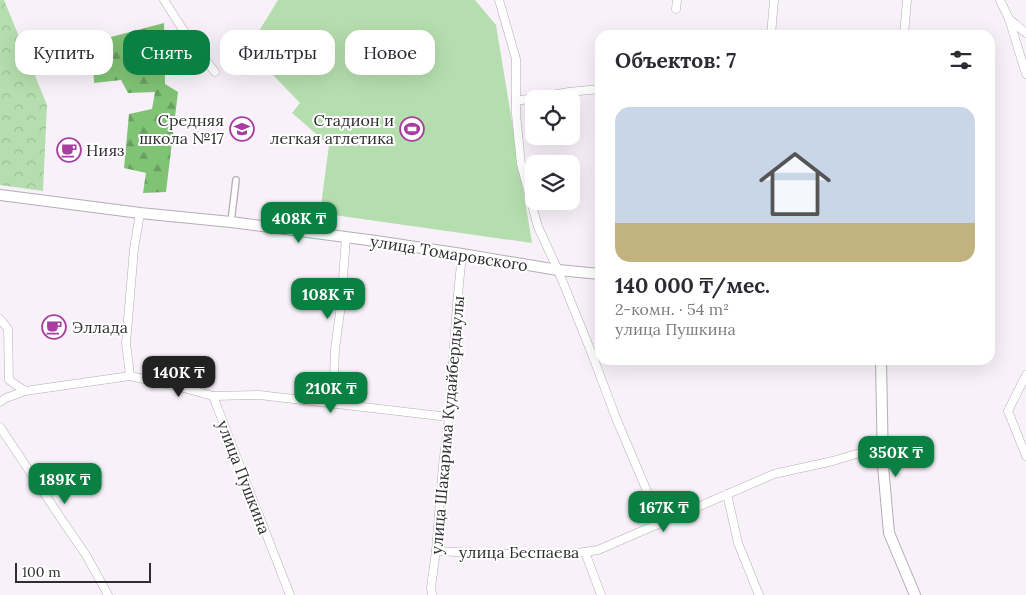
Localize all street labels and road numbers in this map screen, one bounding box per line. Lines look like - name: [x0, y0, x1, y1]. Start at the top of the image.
- street label: улица Томаровского: [369, 231, 529, 275]
- street label: улица Шакарима Кудайбердыулы: [426, 295, 468, 555]
- street label: улица Пушкина: [213, 417, 275, 537]
- street label: улица Беспаева: [459, 542, 579, 562]

